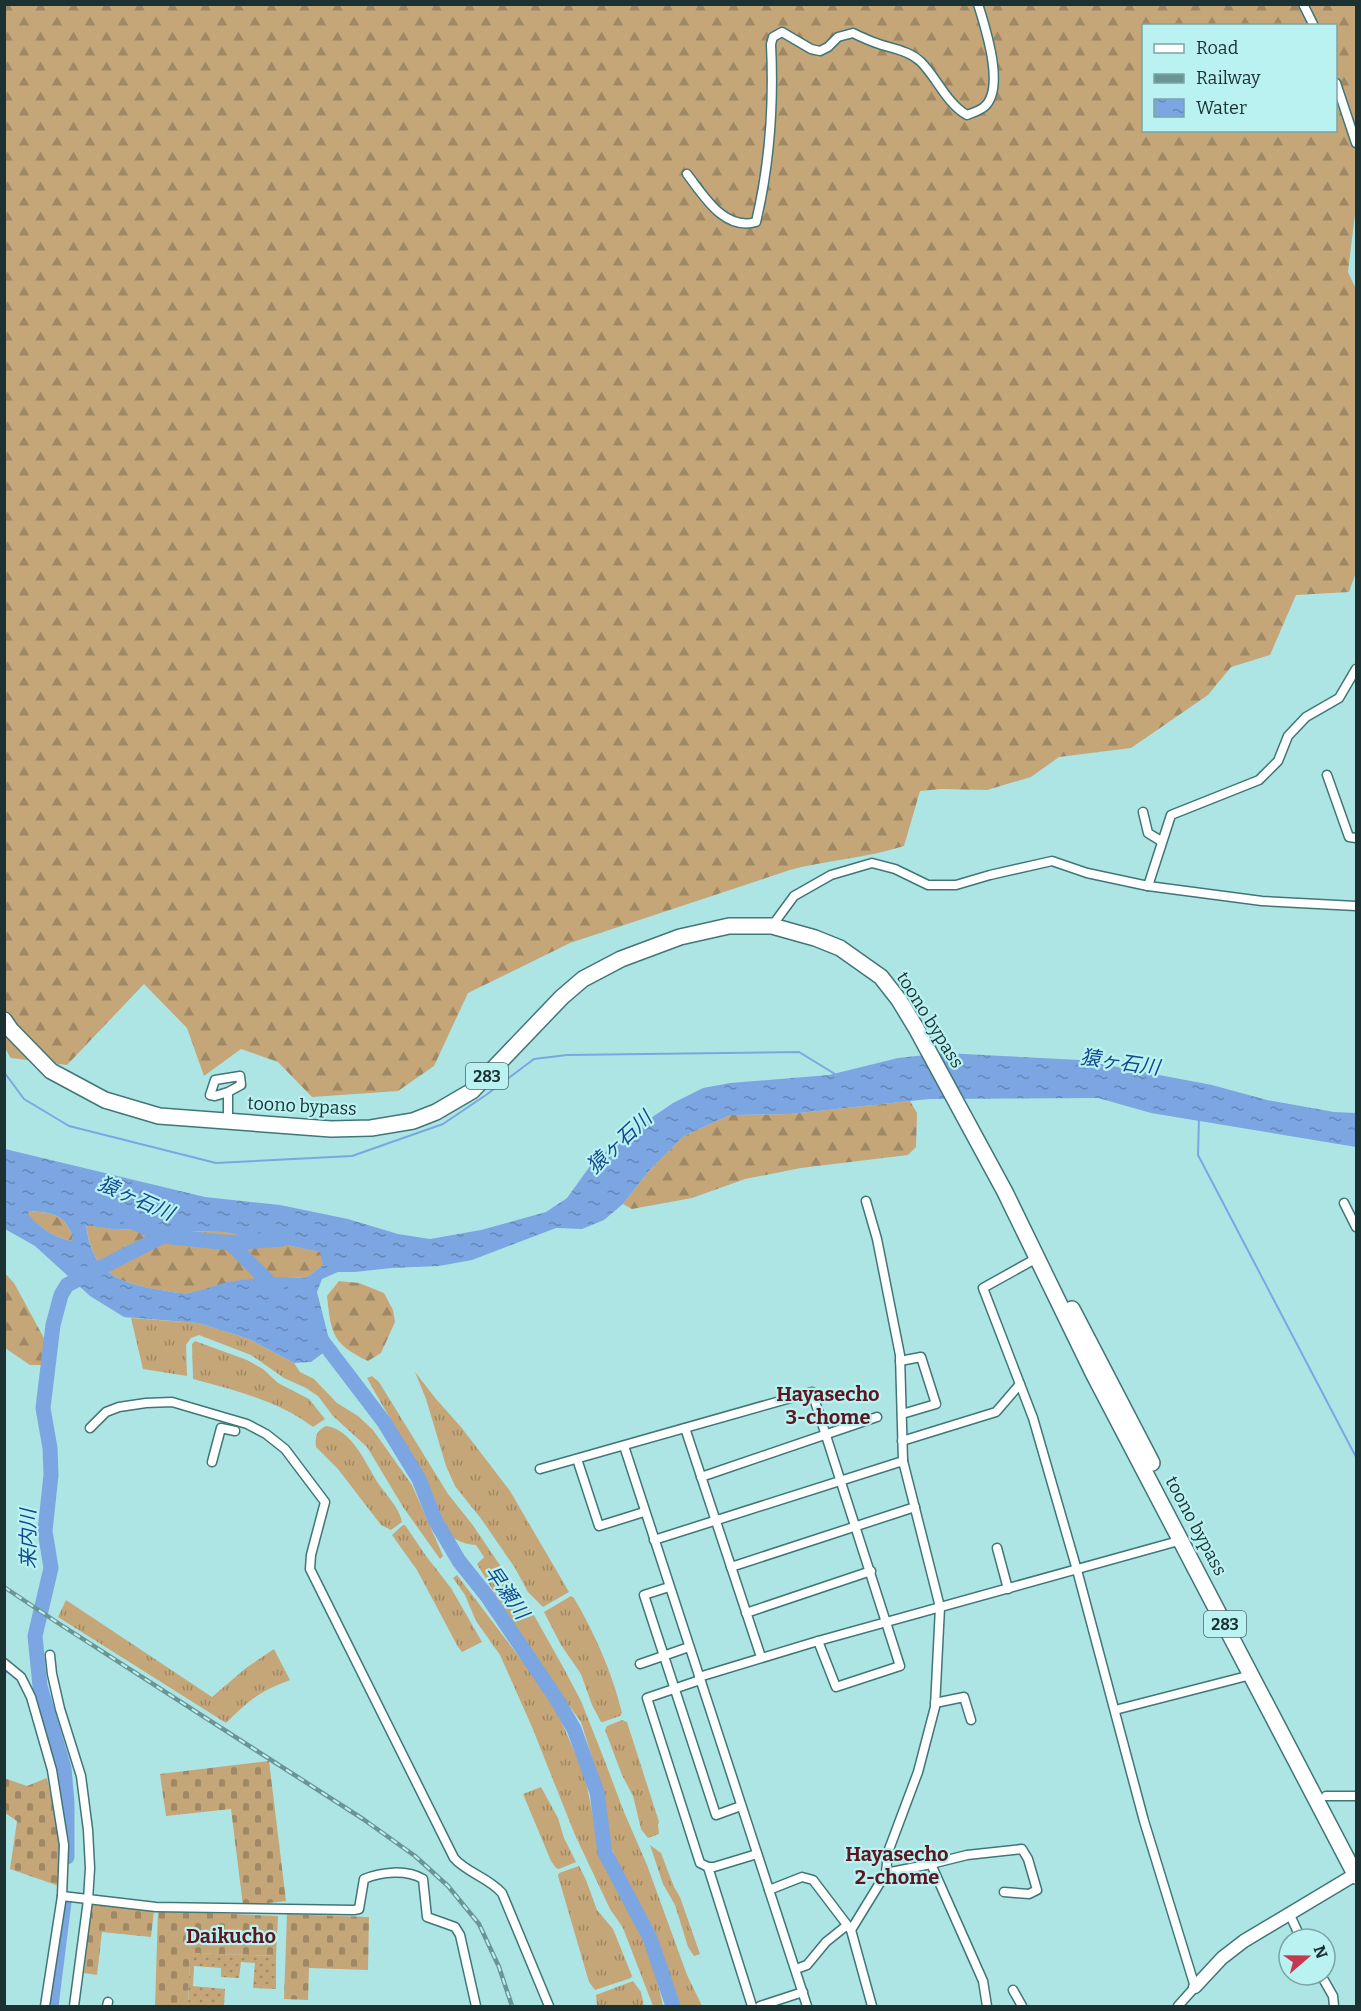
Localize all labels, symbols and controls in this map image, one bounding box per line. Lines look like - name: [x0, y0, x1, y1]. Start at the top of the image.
- legend: [1142, 24, 1337, 132]
- text: Road: [1196, 37, 1239, 59]
- text: Railway: [1196, 67, 1261, 89]
- text: Water: [1196, 97, 1247, 119]
- street label: toono bypass: [892, 968, 968, 1072]
- water label: 猿ヶ石川: [1079, 1045, 1163, 1080]
- road number: 283: [466, 1063, 508, 1089]
- street label: toono bypass: [247, 1092, 357, 1120]
- water label: 猿ヶ石川: [582, 1105, 658, 1178]
- water label: 猿ヶ石川: [95, 1171, 179, 1226]
- district label: Hayasecho 3-chome: [776, 1382, 880, 1429]
- street label: toono bypass: [1161, 1472, 1231, 1580]
- water label: 来内川: [16, 1507, 40, 1569]
- water label: 早瀬川: [480, 1561, 535, 1625]
- road number: 283: [1204, 1611, 1246, 1637]
- district label: Hayasecho 2-chome: [845, 1842, 949, 1889]
- district label: Daikucho: [186, 1924, 276, 1948]
- north arrow: [1277, 1927, 1337, 1987]
- text: N: [1310, 1943, 1332, 1961]

